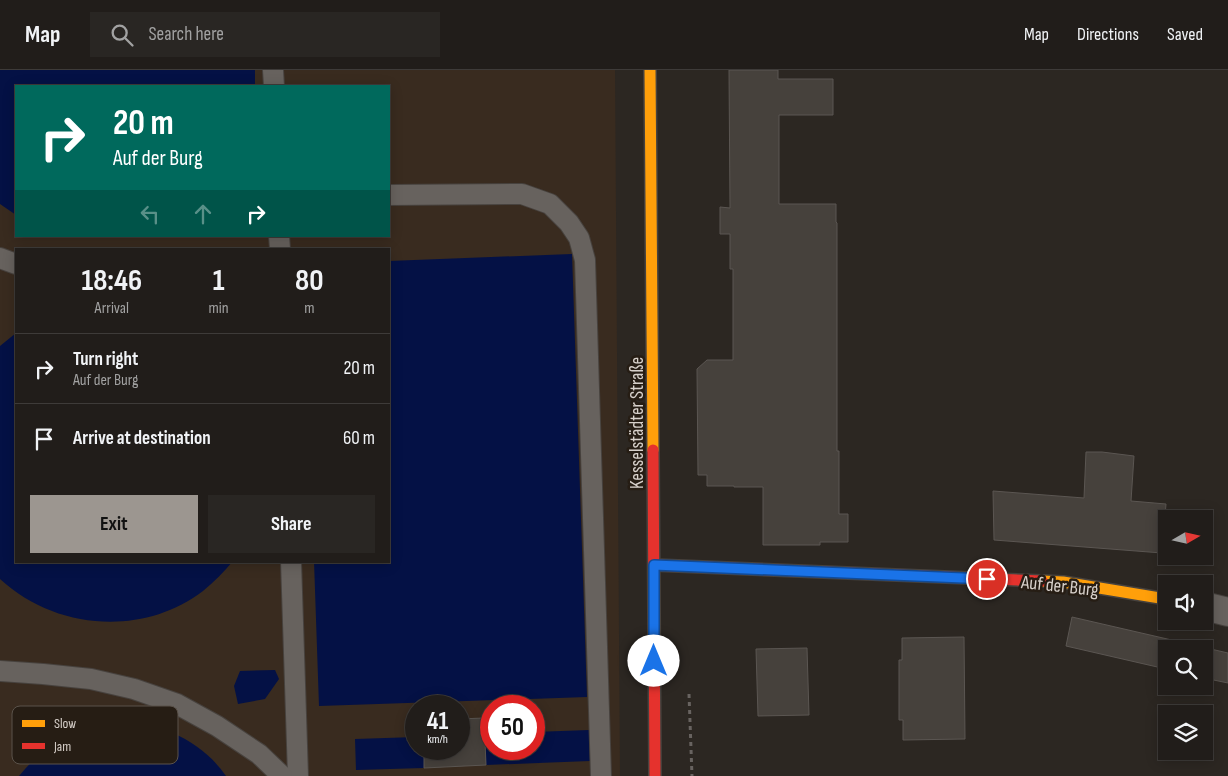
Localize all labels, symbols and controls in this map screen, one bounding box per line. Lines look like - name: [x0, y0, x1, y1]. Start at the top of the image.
- search box: [90, 12, 440, 57]
- text: Map: [25, 20, 60, 49]
- icon: search: [108, 21, 136, 49]
- text: Search here: [148, 23, 224, 46]
- text: Map: [1024, 24, 1049, 45]
- text: Directions: [1077, 24, 1139, 45]
- text: Saved: [1167, 24, 1203, 45]
- text: 20 m: [113, 102, 174, 145]
- icon: right: [30, 105, 95, 170]
- text: Auf der Burg: [113, 145, 203, 172]
- icon: left: [136, 200, 164, 228]
- icon: ahead: [189, 200, 217, 228]
- icon: right: [242, 200, 270, 228]
- text: 18:46: [81, 263, 142, 299]
- text: 1: [213, 263, 224, 299]
- text: 80: [295, 263, 324, 299]
- text: Arrival: [95, 299, 129, 318]
- text: min: [209, 299, 229, 318]
- text: m: [304, 299, 314, 318]
- text: Turn right: [73, 348, 138, 371]
- icon: right: [30, 355, 58, 383]
- text: 20 m: [343, 357, 375, 380]
- street label: Kesselstädter Straße: [626, 357, 649, 489]
- text: Auf der Burg: [73, 371, 138, 390]
- icon: arrive: [30, 425, 58, 453]
- text: Arrive at destination: [73, 427, 211, 450]
- text: 60 m: [343, 427, 375, 450]
- button: Exit: [30, 495, 198, 553]
- button: Share: [208, 495, 375, 553]
- north arrow: [1158, 510, 1212, 565]
- map controls: [1158, 510, 1213, 760]
- pin: [966, 558, 1008, 600]
- icon: arrive: [973, 565, 1001, 593]
- street label: Auf der Burg: [1019, 571, 1100, 602]
- button: sound: [1158, 575, 1213, 630]
- position arrow: [627, 634, 679, 686]
- button: search: [1158, 640, 1213, 695]
- speed limit sign: 50: [480, 695, 545, 760]
- button: layers: [1158, 705, 1213, 760]
- legend: [12, 706, 178, 764]
- text: 41: [427, 706, 448, 737]
- text: Slow: [54, 715, 76, 732]
- text: km/h: [427, 732, 448, 747]
- text: Jam: [53, 738, 71, 755]

